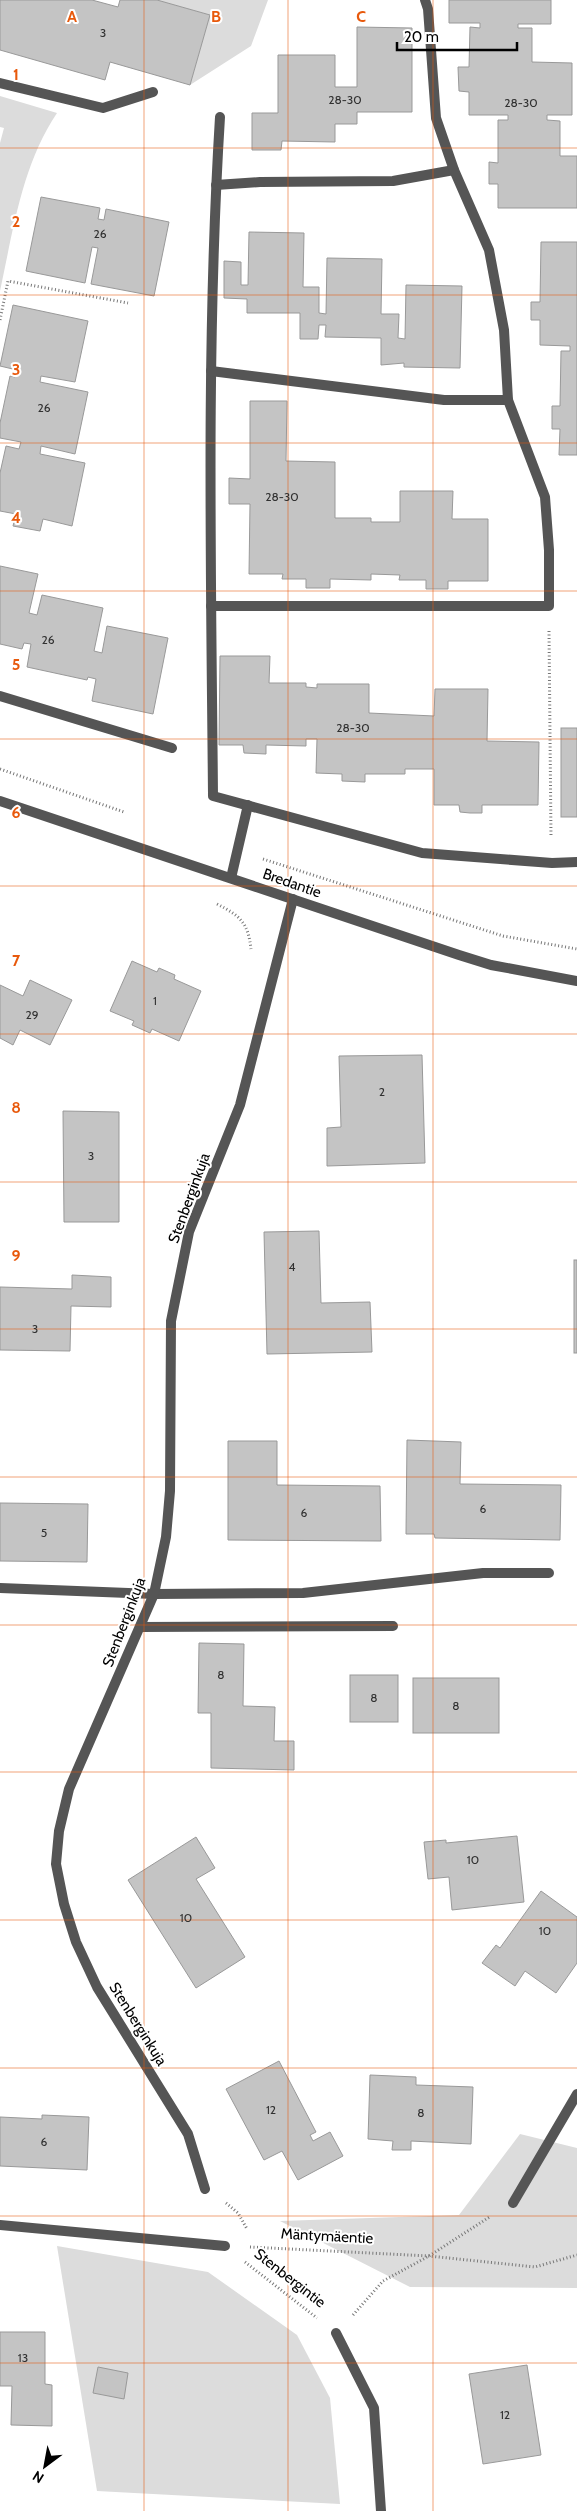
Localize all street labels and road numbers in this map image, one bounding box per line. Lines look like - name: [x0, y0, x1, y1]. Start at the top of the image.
- street label: Bredantie: [260, 865, 324, 902]
- street label: Stenberginkuja: [164, 1150, 214, 1245]
- street label: Stenberginkuja: [99, 1574, 150, 1669]
- street label: Stenberginkuja: [105, 1979, 171, 2070]
- street label: Mäntymäentie: [280, 2225, 374, 2247]
- street label: Stenbergintie: [251, 2245, 329, 2312]

